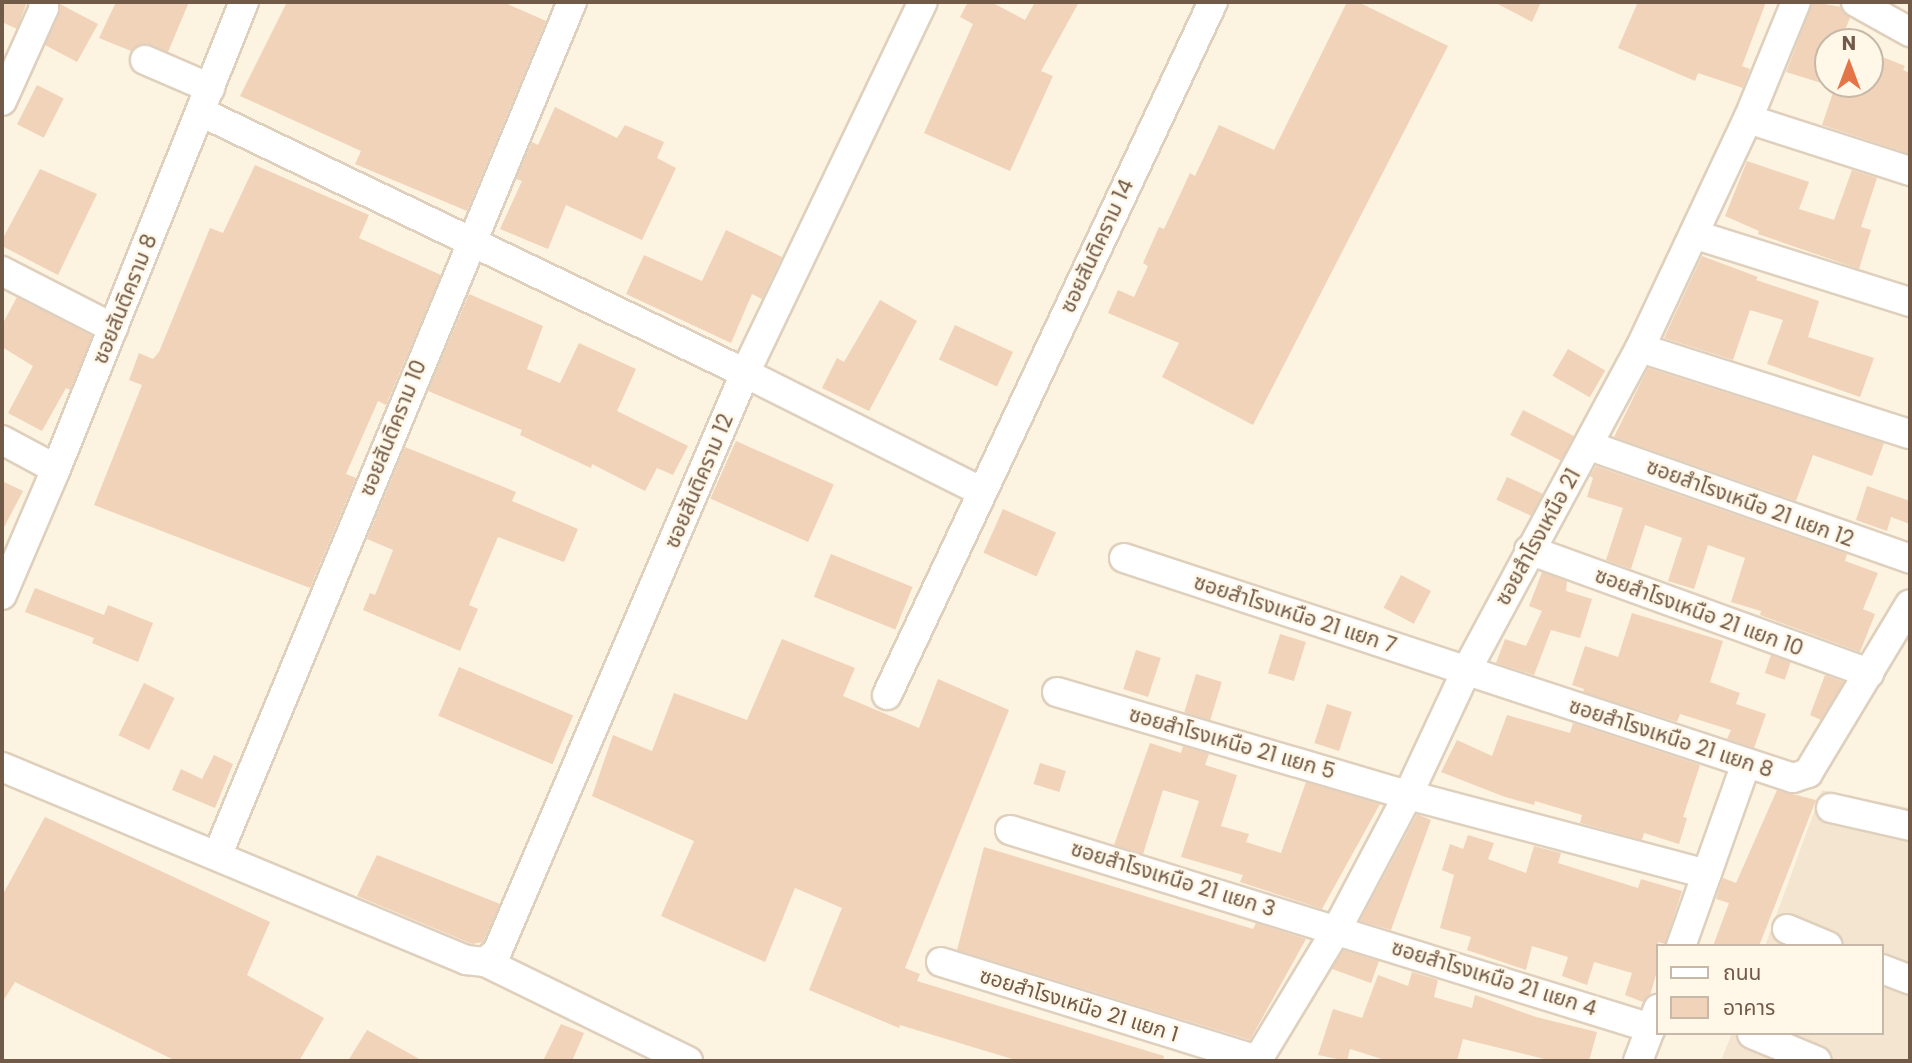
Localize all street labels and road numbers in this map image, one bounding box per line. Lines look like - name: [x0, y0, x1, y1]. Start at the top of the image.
- street label: ซอยสันติคราม 14: [1055, 175, 1139, 317]
- street label: ซอยสันติคราม 8: [87, 230, 163, 368]
- street label: ซอยสันติคราม 10: [354, 356, 432, 500]
- street label: ซอยสันติคราม 12: [659, 410, 739, 552]
- street label: ซอยสำโรงเหนือ 21 แยก 12: [1643, 454, 1857, 552]
- street label: ซอยสำโรงเหนือ 21: [1490, 464, 1586, 610]
- street label: ซอยสำโรงเหนือ 21 แยก 10: [1591, 563, 1807, 661]
- street label: ซอยสำโรงเหนือ 21 แยก 7: [1191, 569, 1399, 659]
- street label: ซอยสำโรงเหนือ 21 แยก 8: [1566, 693, 1776, 783]
- street label: ซอยสำโรงเหนือ 21 แยก 5: [1126, 702, 1338, 784]
- street label: ซอยสำโรงเหนือ 21 แยก 3: [1068, 836, 1278, 922]
- street label: ซอยสำโรงเหนือ 21 แยก 4: [1388, 935, 1600, 1021]
- street label: ซอยสำโรงเหนือ 21 แยก 1: [976, 963, 1182, 1047]

